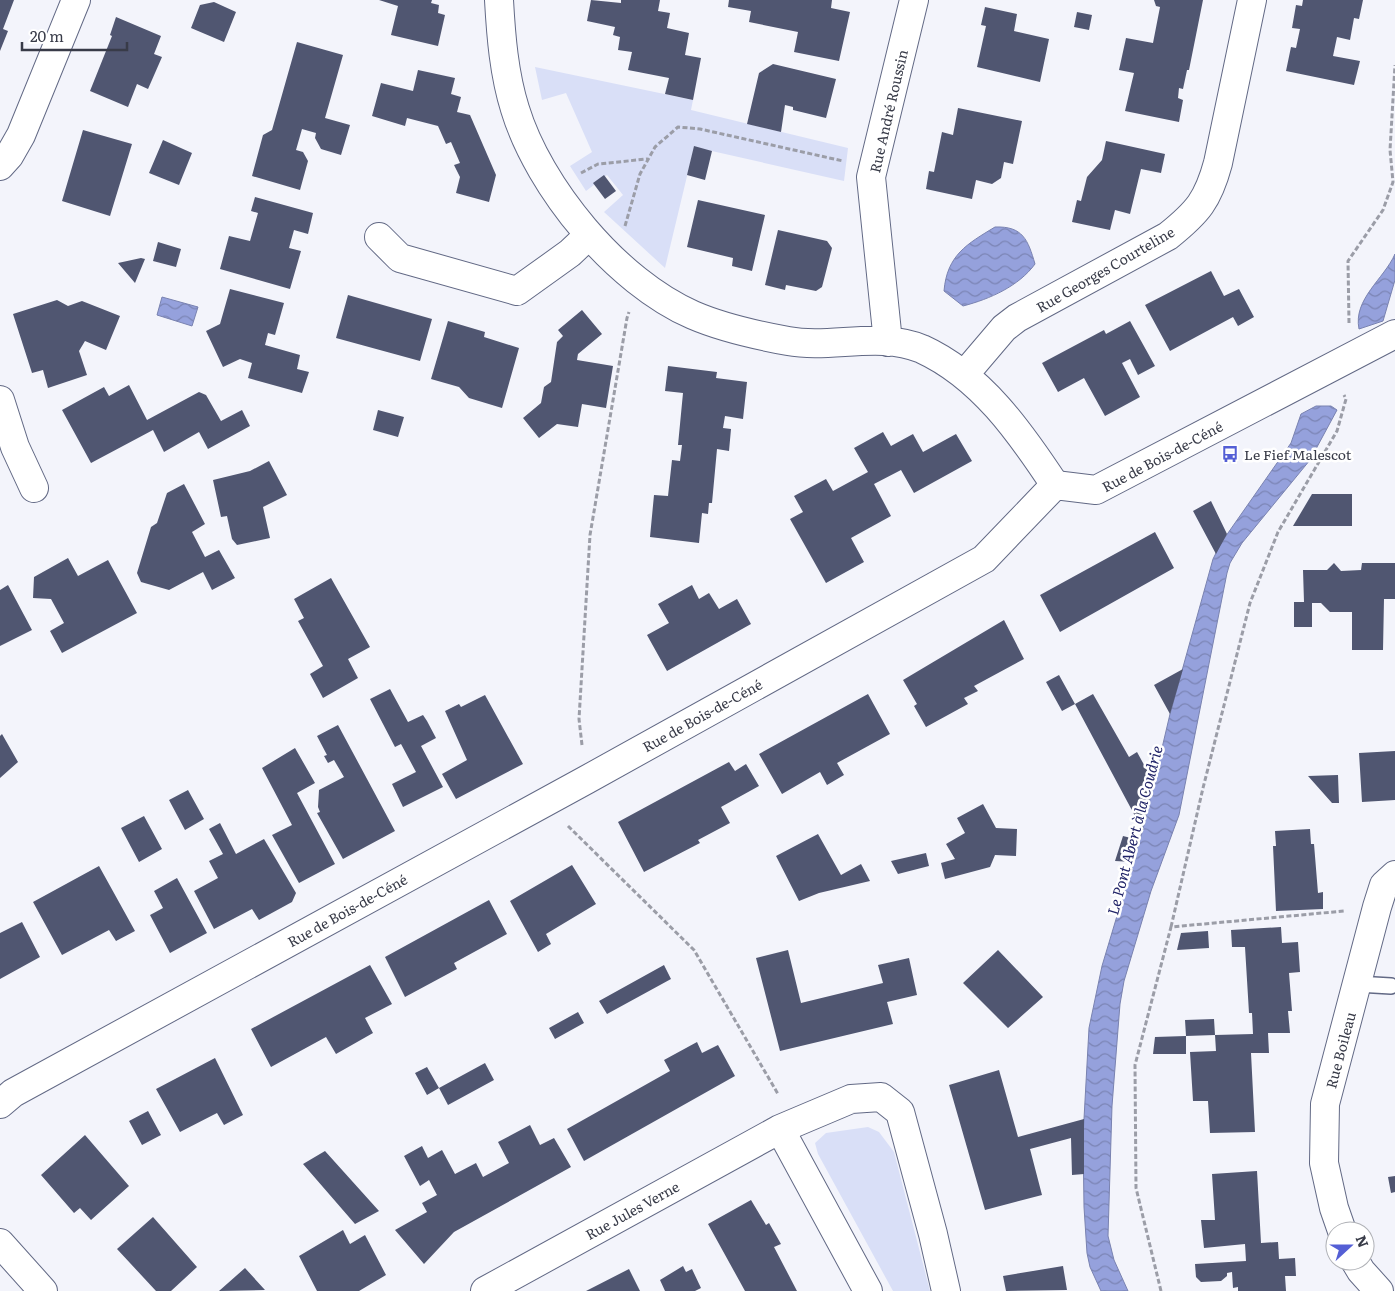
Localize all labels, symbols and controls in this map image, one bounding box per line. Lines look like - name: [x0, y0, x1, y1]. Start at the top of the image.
- scale bar: [22, 20, 128, 52]
- text: 20 m: [30, 24, 64, 47]
- street label: Rue André Roussin: [864, 47, 912, 175]
- street label: Rue Georges Courteline: [1032, 221, 1178, 317]
- street label: Rue de Bois-de-Céné: [1098, 416, 1226, 496]
- bus stop icon: Le Fief Malescot: [1220, 444, 1240, 464]
- place label: Le Fief Malescot: [1244, 444, 1352, 464]
- street label: Rue de Bois-de-Céné: [638, 674, 766, 756]
- water label: Le Pont Abert à la Coudrie: [1100, 743, 1168, 917]
- street label: Rue de Bois-de-Céné: [283, 869, 411, 951]
- street label: Rue Boileau: [1320, 1009, 1360, 1090]
- street label: Rue Jules Verne: [581, 1176, 683, 1244]
- north arrow: [1325, 1221, 1375, 1271]
- text: N: [1352, 1232, 1375, 1250]

